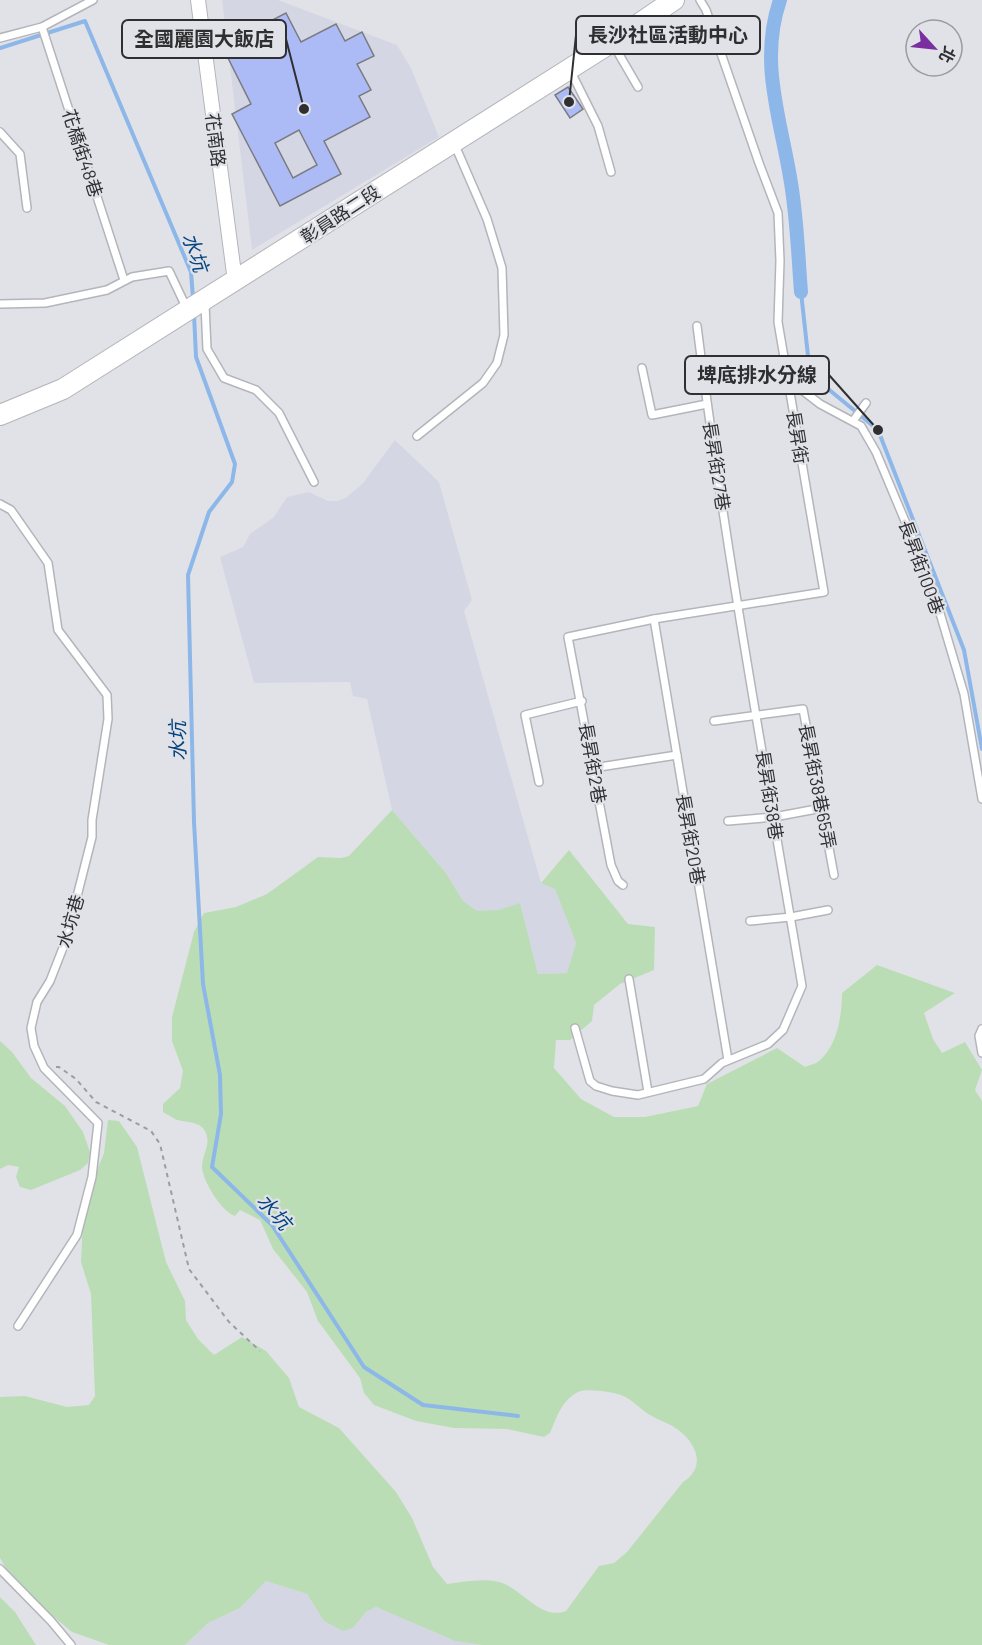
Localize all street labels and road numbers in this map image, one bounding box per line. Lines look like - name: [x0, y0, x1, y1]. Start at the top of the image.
- street label: 花橋街48巷: [58, 106, 108, 200]
- street label: 花南路: [202, 112, 230, 168]
- street label: 彰員路二段: [296, 180, 384, 248]
- street label: 長昇街: [783, 409, 813, 465]
- street label: 長昇街27巷: [699, 420, 735, 512]
- street label: 長昇街100巷: [895, 517, 949, 617]
- street label: 長昇街2巷: [575, 721, 611, 805]
- street label: 長昇街38巷65弄: [795, 721, 841, 851]
- street label: 長昇街38巷: [752, 749, 788, 841]
- street label: 長昇街20巷: [672, 792, 710, 886]
- street label: 水坑巷: [52, 892, 88, 950]

